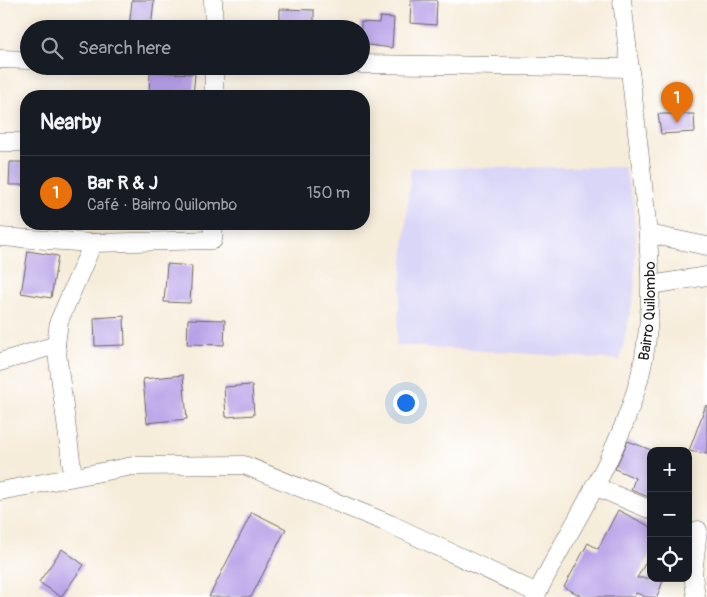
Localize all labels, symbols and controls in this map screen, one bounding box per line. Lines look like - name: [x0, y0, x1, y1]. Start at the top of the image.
- search box: [20, 20, 370, 75]
- icon: search: [38, 34, 66, 62]
- text: Search here: [78, 36, 171, 60]
- pin: 1: [661, 82, 693, 123]
- text: Nearby: [40, 109, 101, 136]
- text: Bar R & J: [87, 171, 158, 195]
- text: 1: [53, 183, 59, 203]
- text: 150 m: [306, 183, 350, 203]
- text: Café · Bairro Quilombo: [87, 195, 237, 215]
- street label: Bairro Quilombo: [635, 261, 660, 362]
- your location: [393, 390, 419, 416]
- map controls: [647, 447, 692, 582]
- button: +: [647, 447, 692, 492]
- button: −: [647, 492, 692, 537]
- button: locate: [647, 537, 692, 582]

